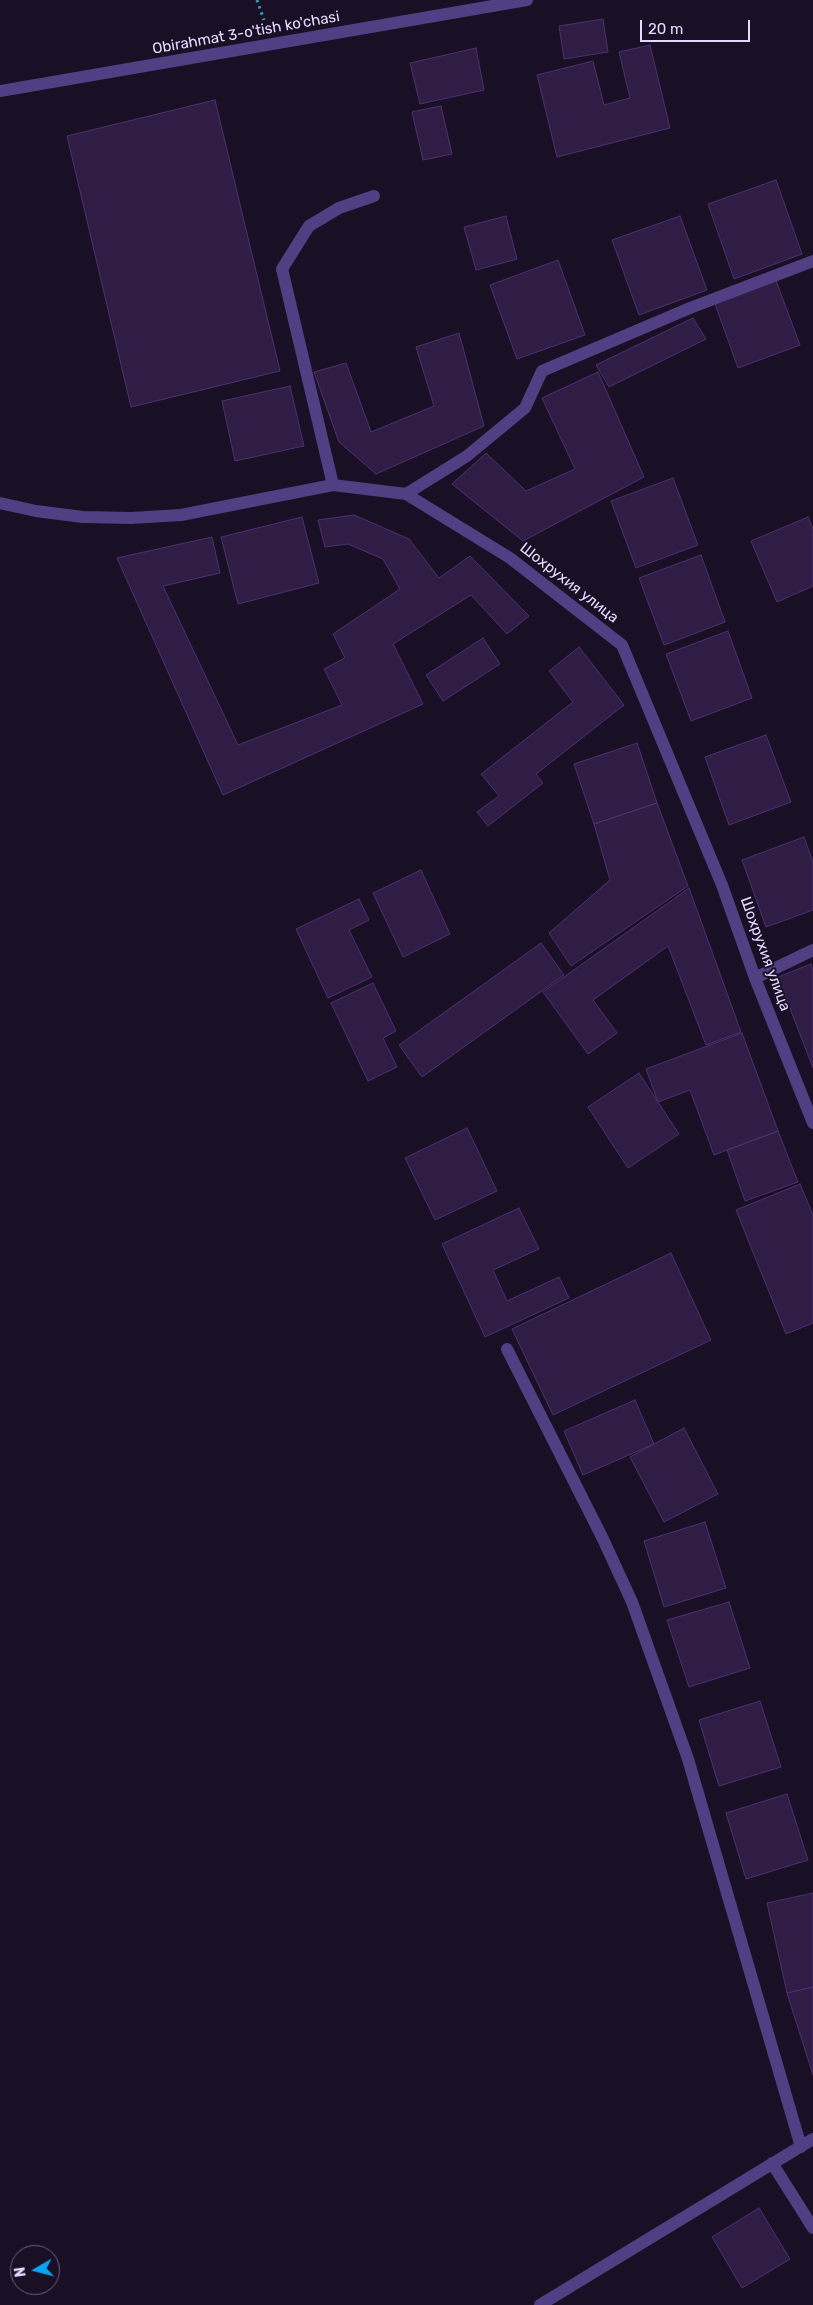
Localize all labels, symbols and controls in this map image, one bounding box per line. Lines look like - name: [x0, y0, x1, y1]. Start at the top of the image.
- street label: Obirahmat 3-o'tish ko'chasi: [151, 8, 341, 58]
- scale bar: [643, 10, 753, 42]
- text: 20 m: [648, 20, 683, 38]
- street label: Шохрухия улица: [516, 539, 622, 627]
- street label: Шохрухия улица: [736, 894, 794, 1014]
- north arrow: [10, 2245, 60, 2295]
- text: N: [12, 2266, 30, 2278]

